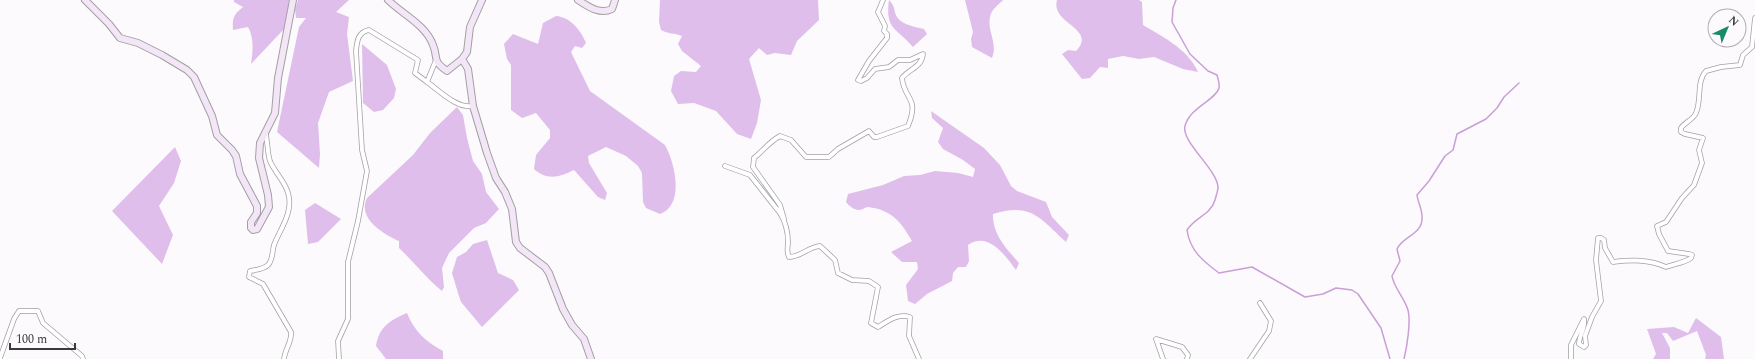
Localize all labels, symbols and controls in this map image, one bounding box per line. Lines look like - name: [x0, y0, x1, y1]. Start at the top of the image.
- north arrow: [1707, 8, 1747, 48]
- text: N: [1724, 12, 1743, 30]
- scale bar: [10, 325, 75, 351]
- text: 100 m: [16, 330, 47, 349]

